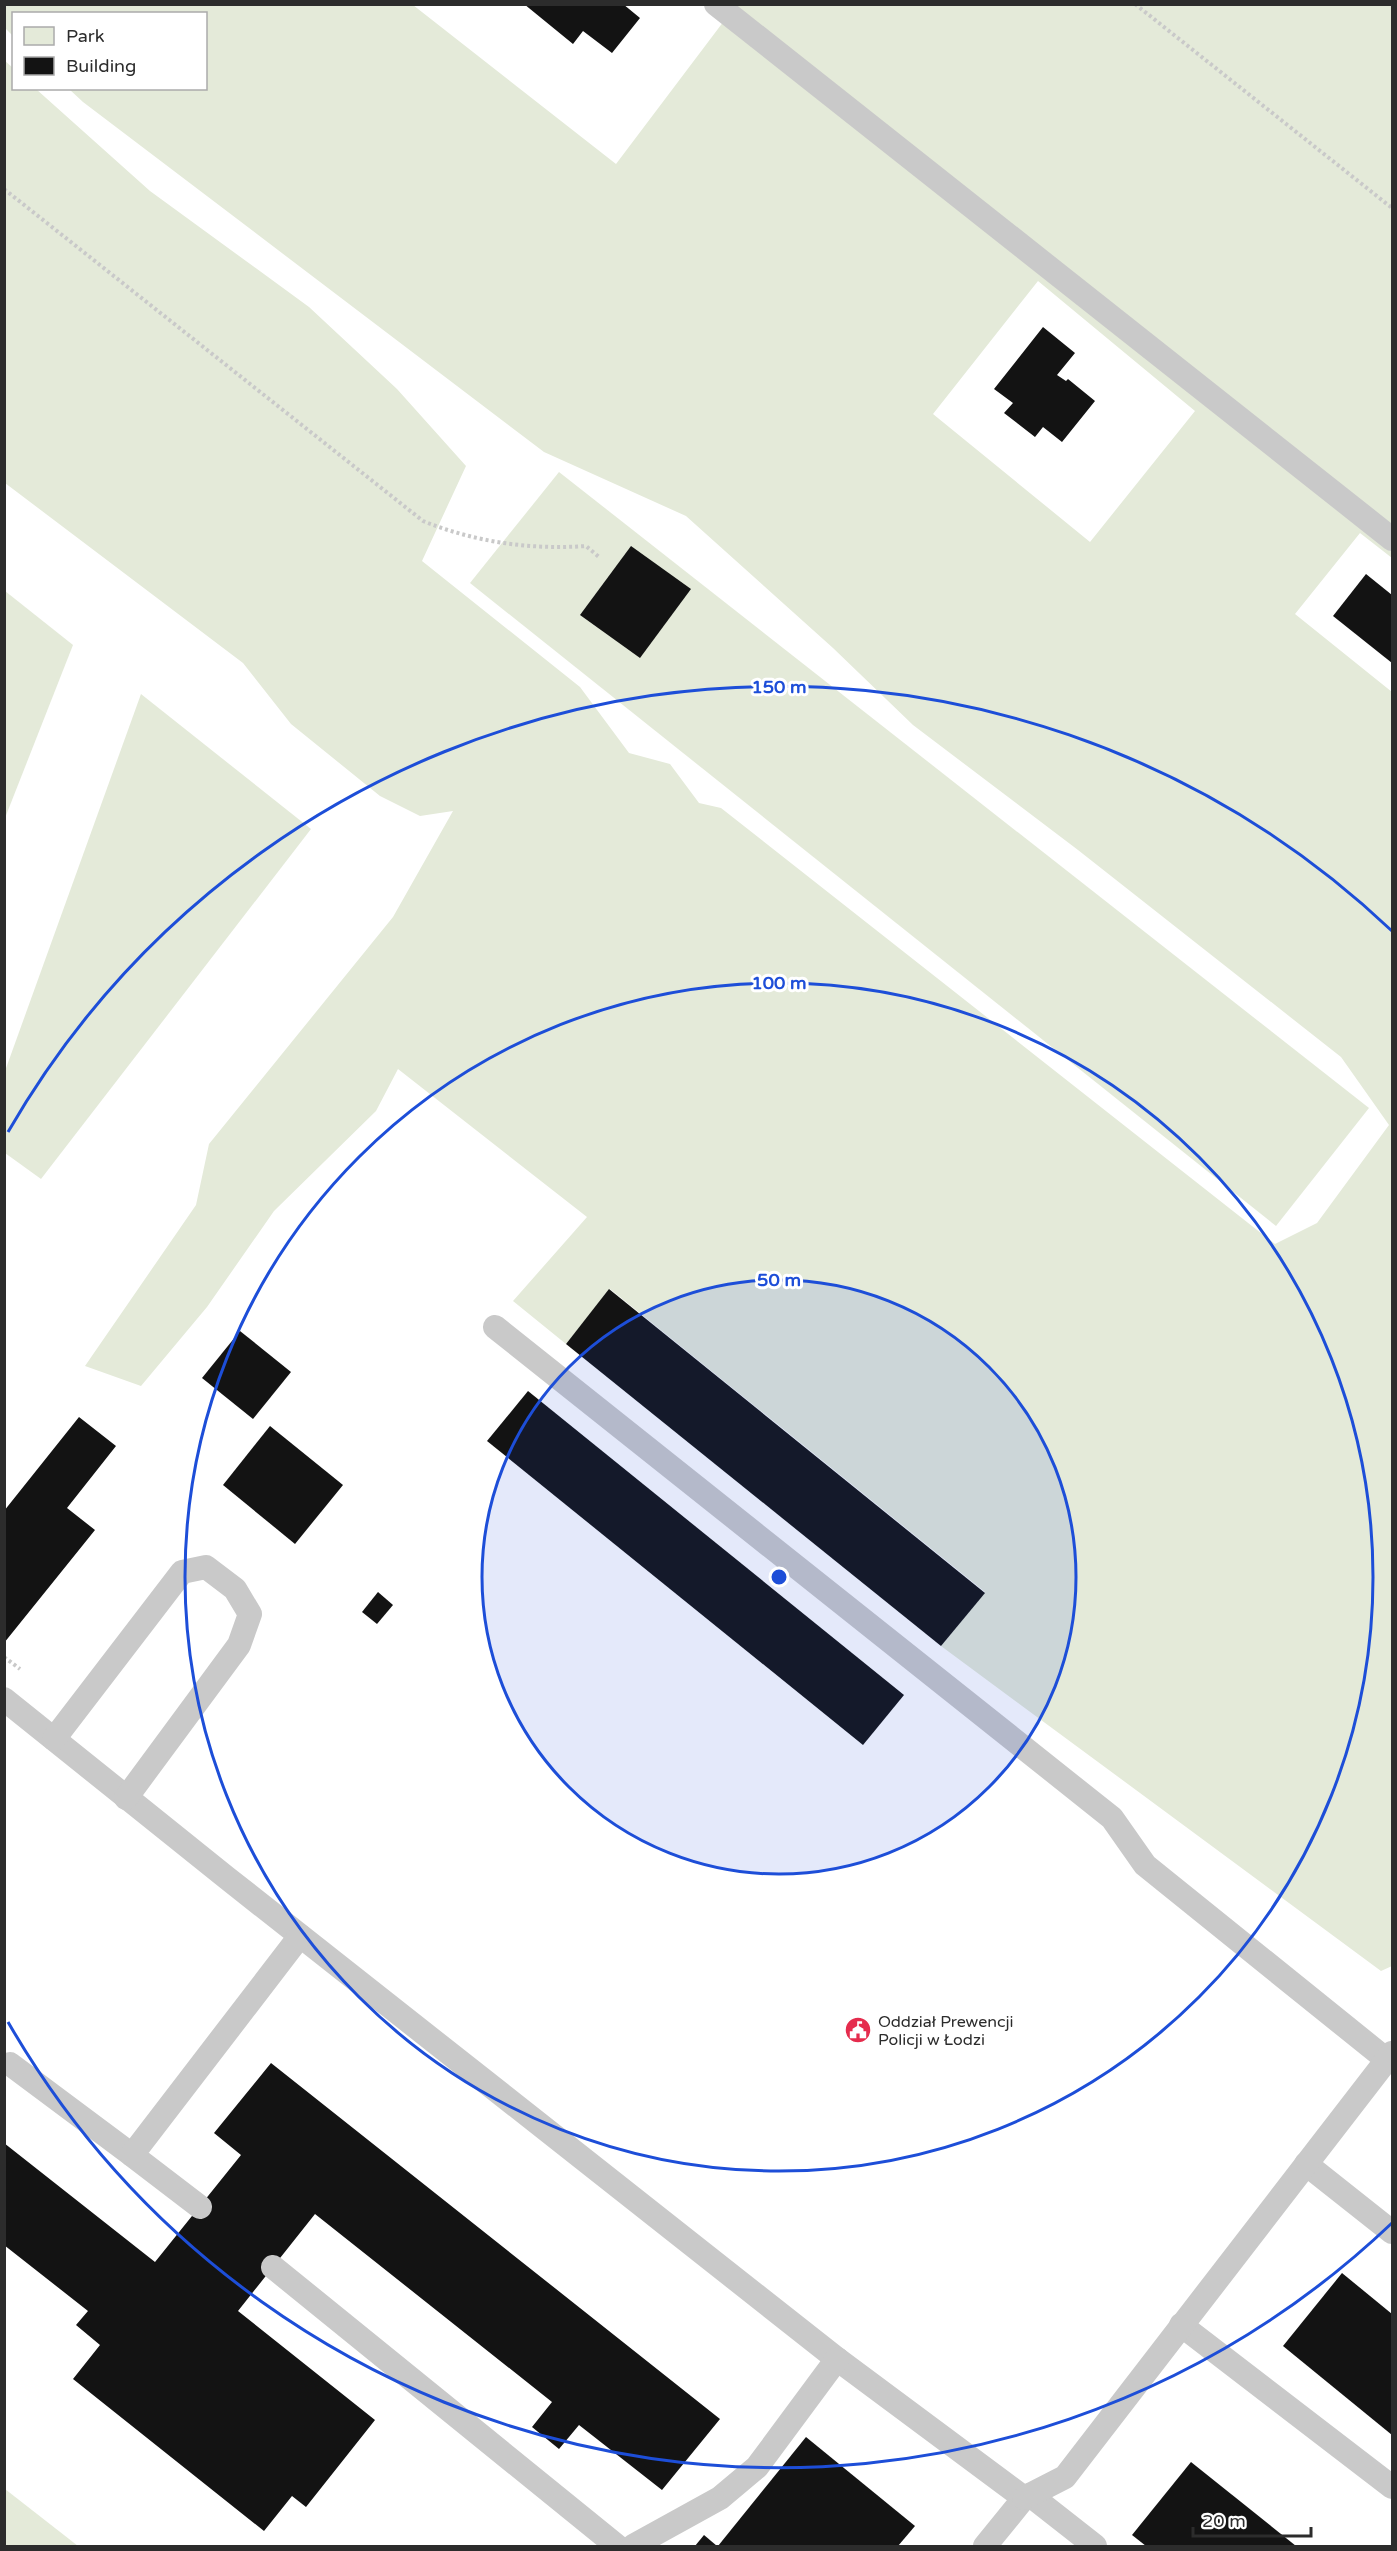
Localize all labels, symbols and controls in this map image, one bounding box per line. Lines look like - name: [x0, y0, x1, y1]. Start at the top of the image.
- legend: [12, 12, 207, 90]
- text: Park: [66, 25, 105, 47]
- text: Building: [66, 55, 136, 77]
- text: 150 m: [751, 676, 807, 698]
- text: 100 m: [751, 972, 807, 994]
- text: 50 m: [757, 1269, 801, 1291]
- centre of rings: [769, 1567, 789, 1587]
- place label: Oddział Prewencji Policji w Łodzi: [878, 2012, 1014, 2050]
- public building icon: Oddział Prewencji Policji w Łodzi: [843, 2015, 873, 2045]
- scale bar: [1193, 2500, 1312, 2538]
- text: 20 m: [1202, 2510, 1246, 2532]

